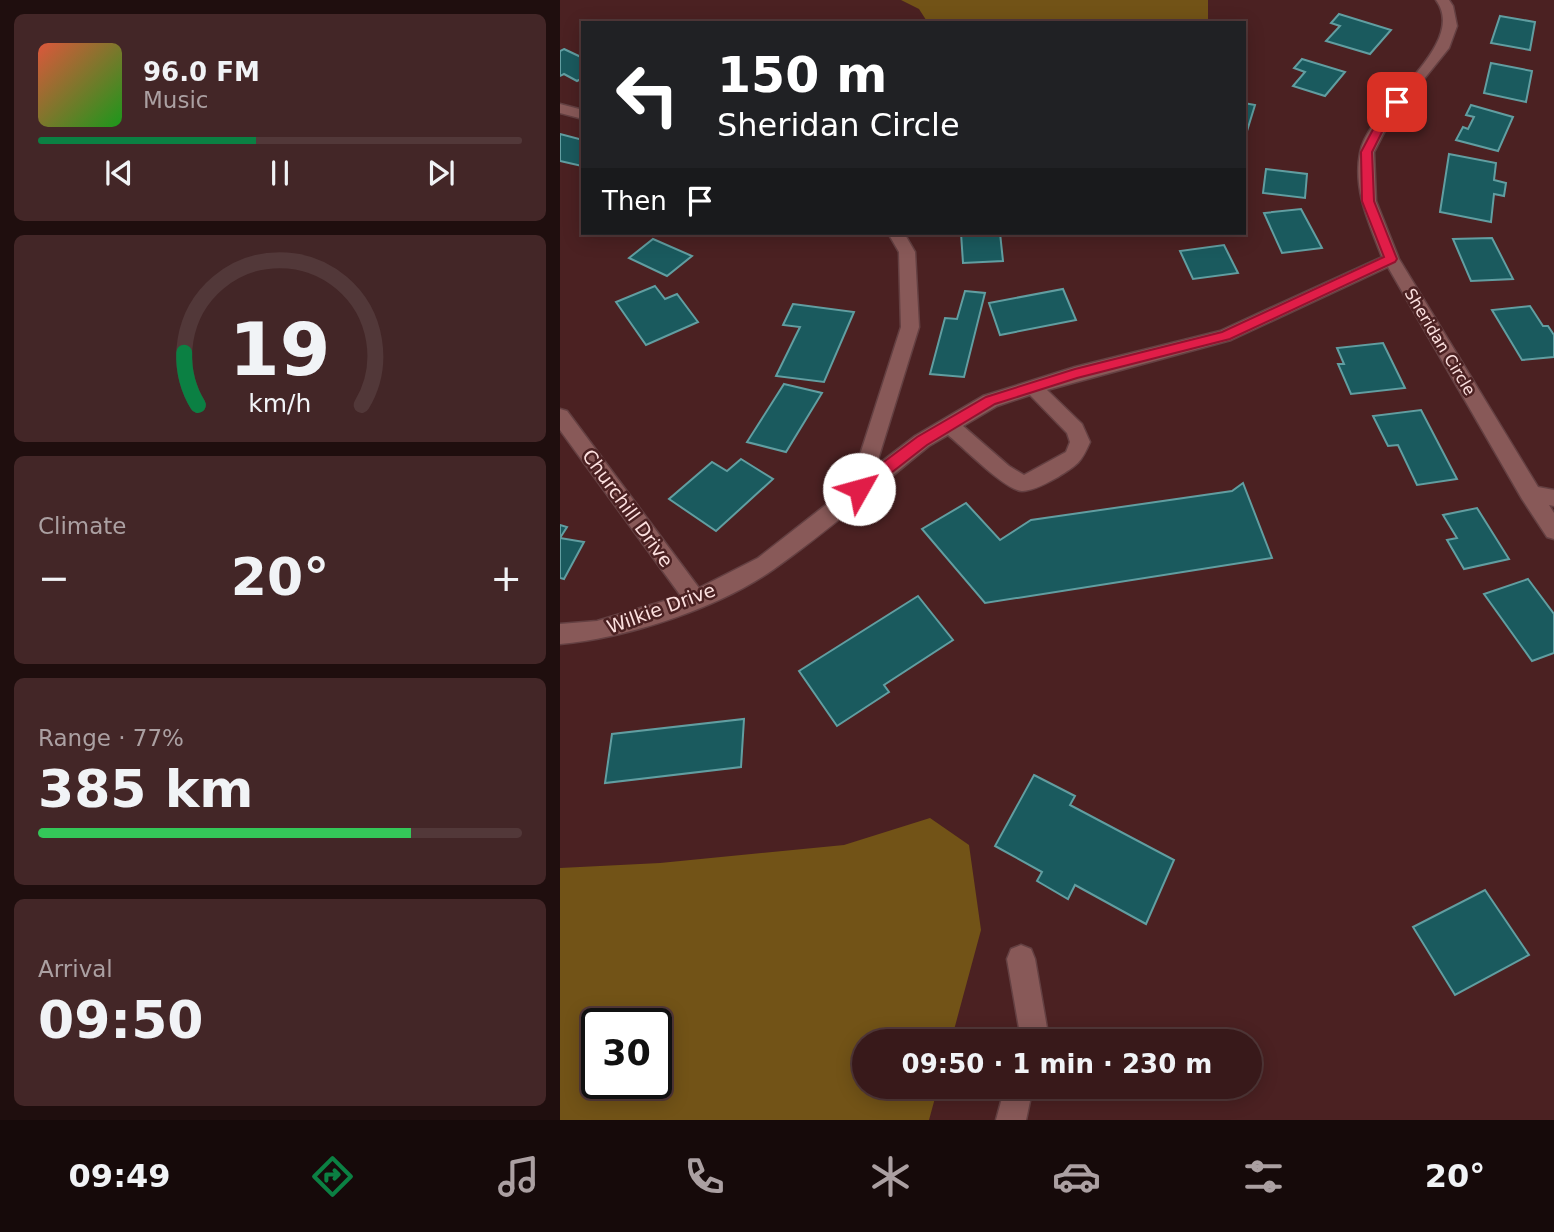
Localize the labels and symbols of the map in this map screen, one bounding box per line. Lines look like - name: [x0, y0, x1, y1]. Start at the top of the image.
- pin: [1367, 72, 1427, 132]
- street label: Sheridan Circle: [1401, 285, 1479, 399]
- street label: Churchill Drive: [578, 445, 678, 571]
- position arrow: [822, 452, 896, 526]
- street label: Wilkie Drive: [604, 578, 718, 638]
- speed limit sign: 30: [581, 1008, 672, 1099]

